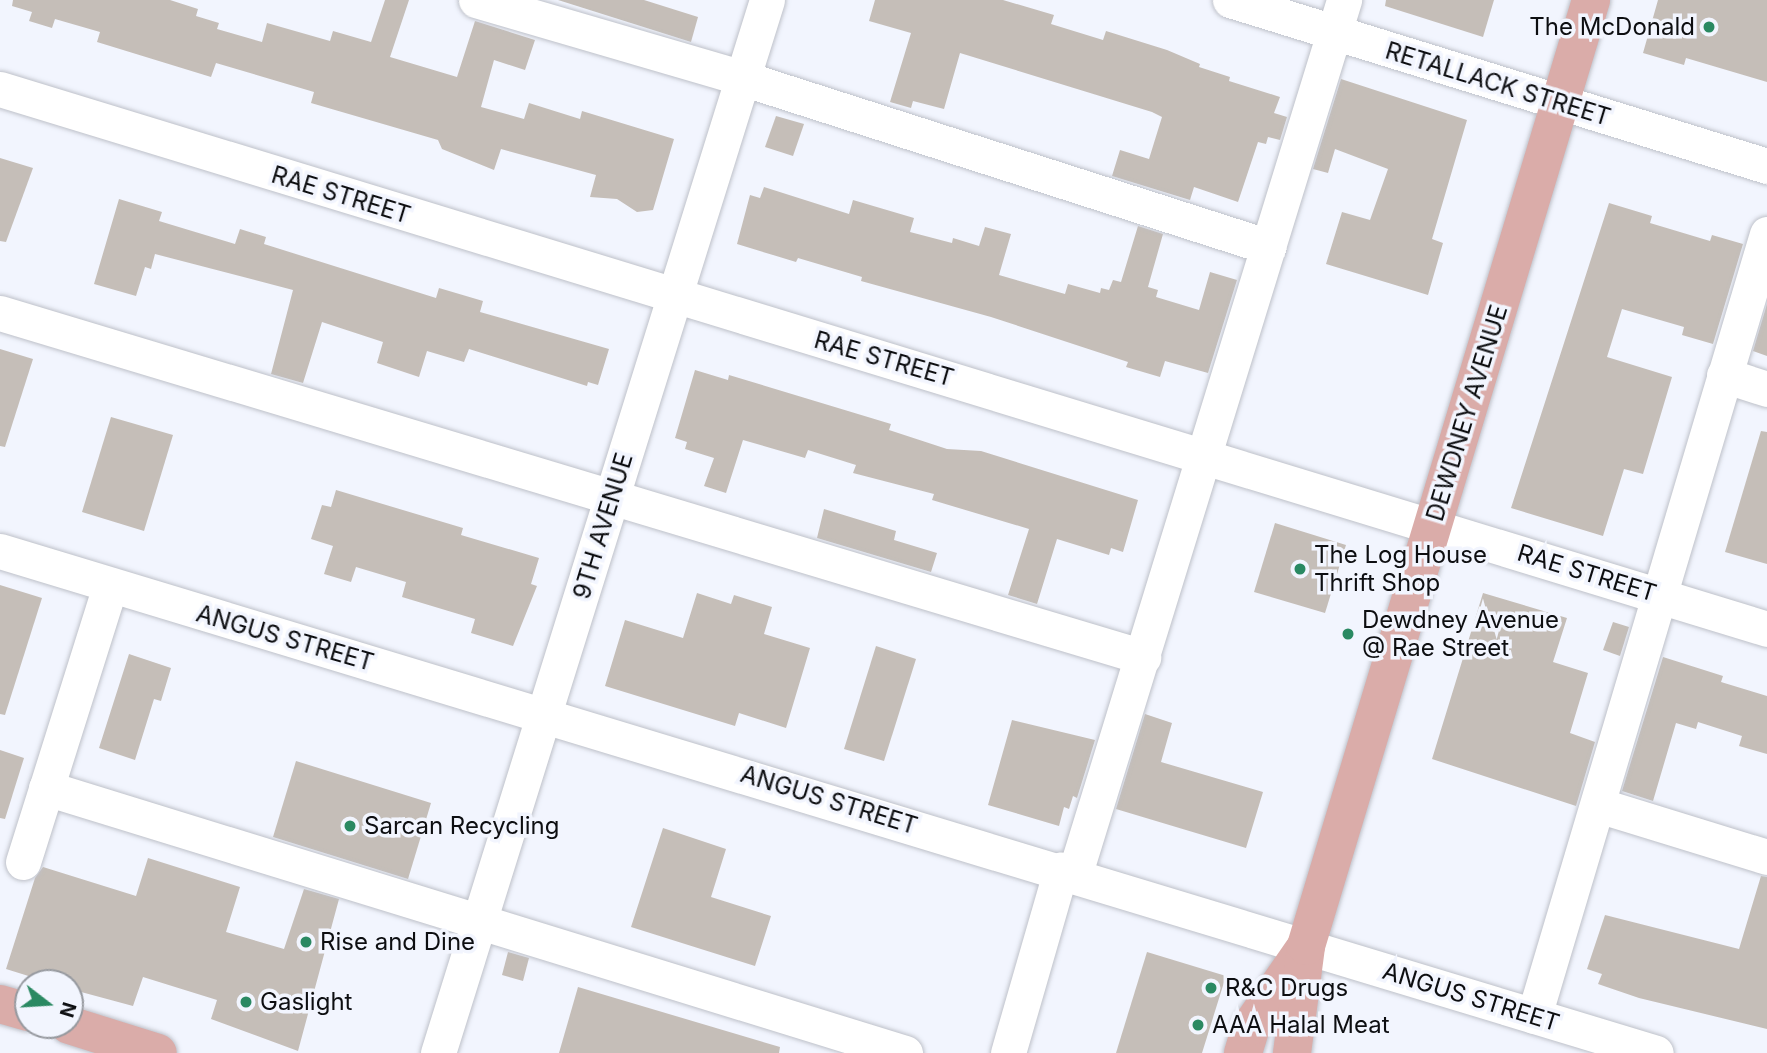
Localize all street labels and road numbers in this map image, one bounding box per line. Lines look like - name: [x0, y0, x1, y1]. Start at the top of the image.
- street label: RETALLACK STREET: [1382, 36, 1614, 132]
- street label: RAE STREET: [268, 160, 414, 230]
- street label: DEWDNEY AVENUE: [1420, 301, 1514, 525]
- street label: RAE STREET: [811, 325, 957, 393]
- street label: 9TH AVENUE: [567, 449, 639, 603]
- street label: RAE STREET: [1514, 538, 1660, 608]
- street label: ANGUS STREET: [193, 599, 377, 677]
- street label: ANGUS STREET: [737, 759, 921, 841]
- street label: ANGUS STREET: [1379, 956, 1563, 1038]

